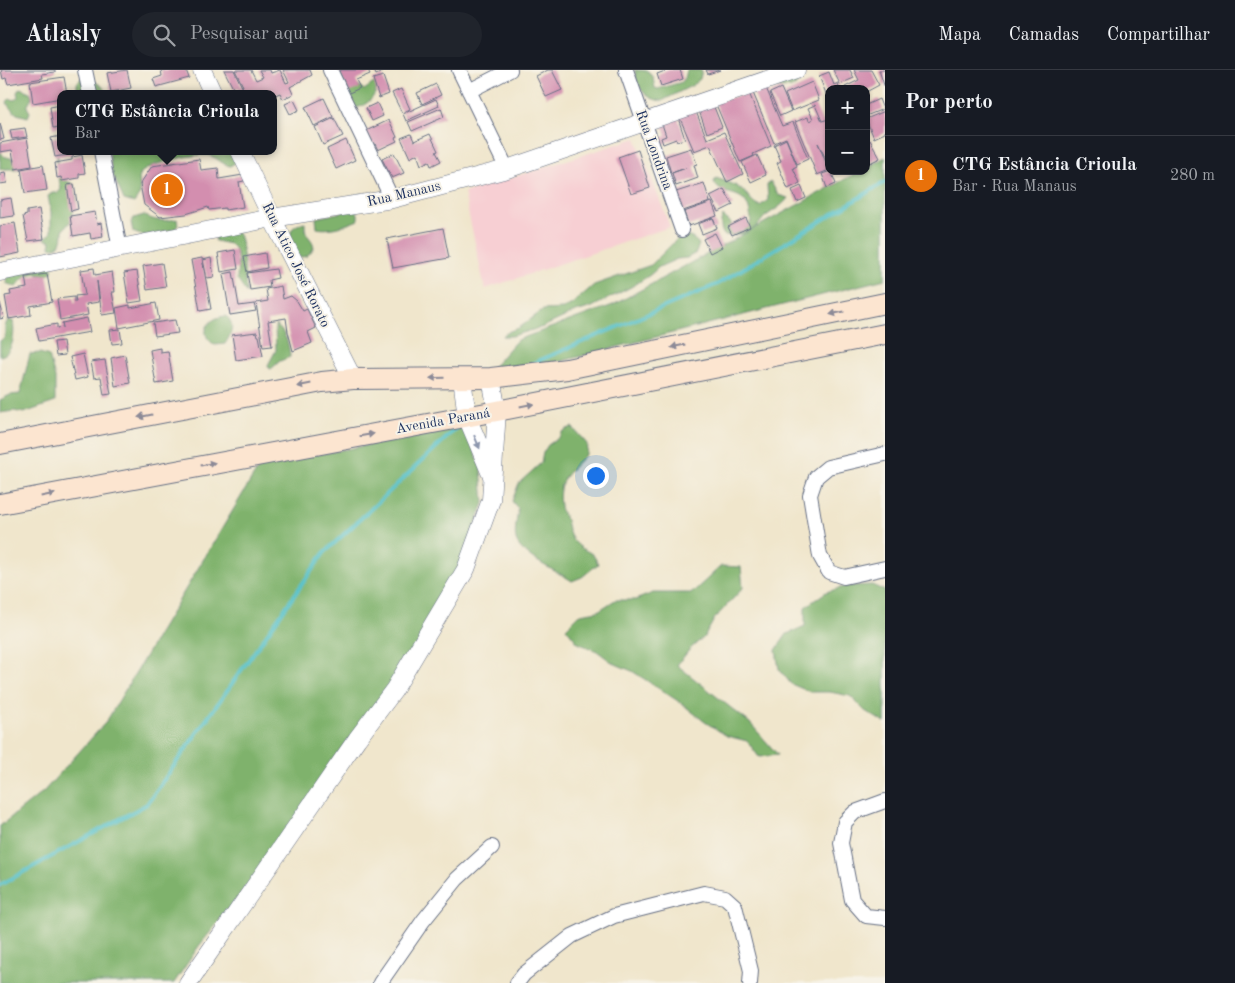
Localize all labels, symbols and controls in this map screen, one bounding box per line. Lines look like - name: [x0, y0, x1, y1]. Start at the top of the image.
- search box: [132, 12, 482, 57]
- icon: search: [150, 21, 178, 49]
- text: Atlasly: [25, 23, 102, 47]
- text: Pesquisar aqui: [190, 25, 308, 44]
- text: Mapa: [939, 26, 981, 44]
- text: Camadas: [1009, 26, 1079, 44]
- text: Compartilhar: [1107, 26, 1210, 44]
- map controls: [825, 85, 870, 175]
- button: +: [825, 85, 870, 130]
- popup: [57, 90, 277, 155]
- text: Por perto: [905, 92, 993, 113]
- text: CTG Estância Crioula: [75, 103, 260, 122]
- street label: Rua Londrina: [633, 108, 675, 192]
- text: Bar: [75, 126, 100, 142]
- button: −: [825, 130, 870, 175]
- text: CTG Estância Crioula: [952, 156, 1137, 175]
- text: 1: [916, 168, 926, 184]
- text: 280 m: [1170, 168, 1215, 184]
- pin: 1: [151, 171, 183, 209]
- street label: Rua Manaus: [366, 179, 442, 209]
- text: Bar · Rua Manaus: [952, 179, 1077, 195]
- street label: Rua Atico José Rorato: [260, 200, 332, 330]
- one-way arrow: [830, 309, 845, 317]
- one-way arrow: [670, 343, 686, 351]
- one-way arrow: [429, 374, 445, 382]
- one-way arrow: [296, 382, 312, 390]
- one-way arrow: [519, 401, 535, 409]
- street label: Avenida Paraná: [395, 406, 491, 436]
- one-way arrow: [136, 413, 152, 421]
- one-way arrow: [360, 430, 376, 438]
- one-way arrow: [474, 435, 482, 449]
- one-way arrow: [200, 460, 216, 468]
- your location: [583, 463, 609, 489]
- one-way arrow: [40, 491, 55, 499]

